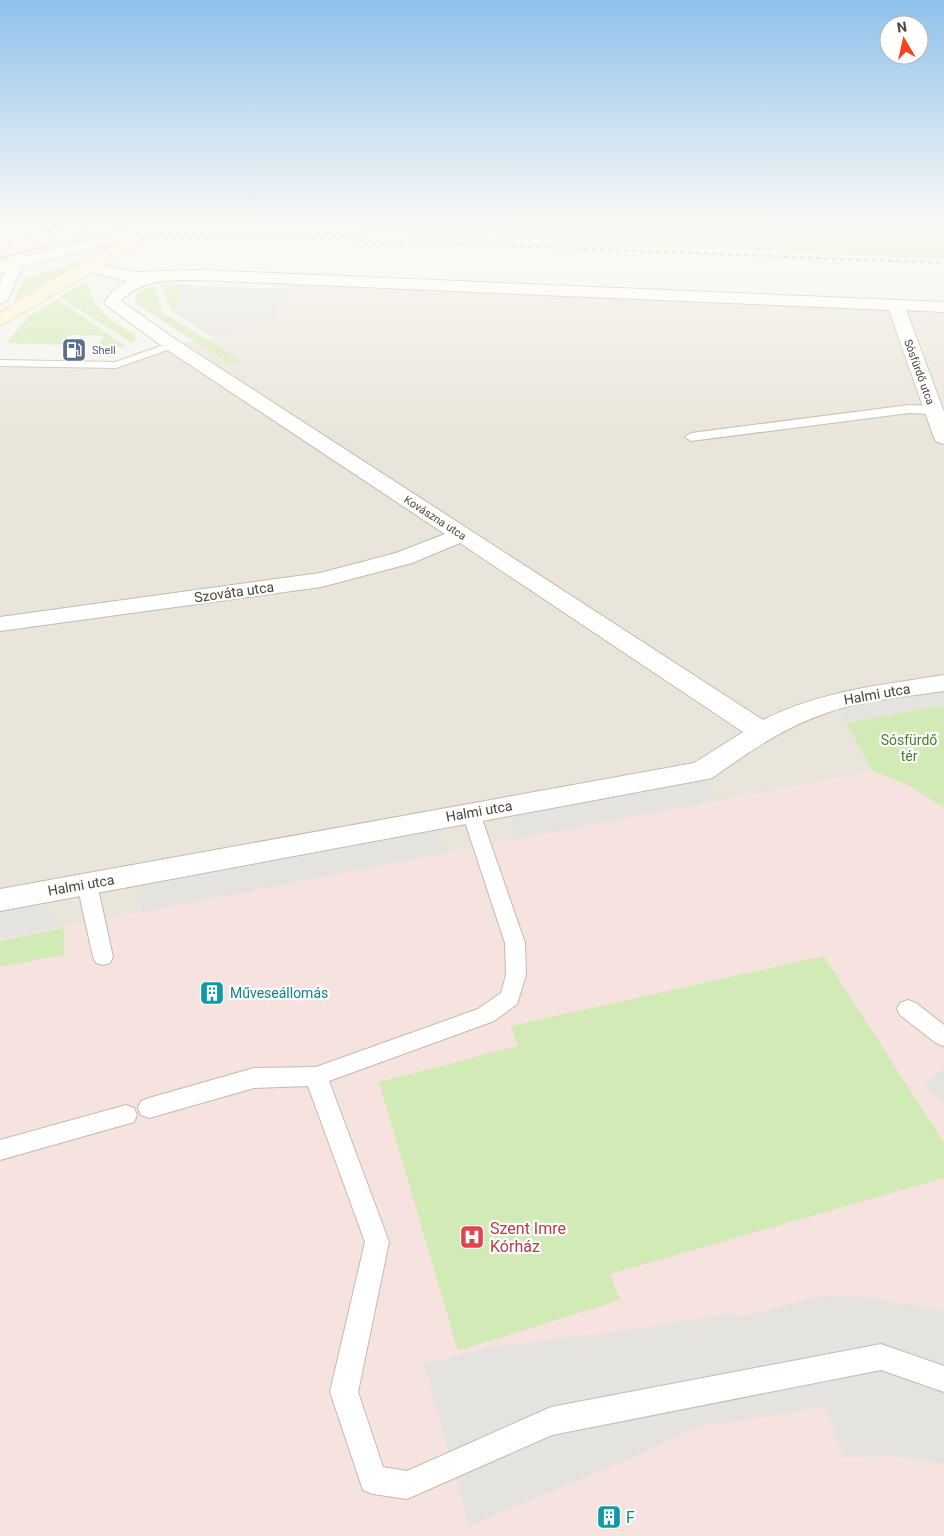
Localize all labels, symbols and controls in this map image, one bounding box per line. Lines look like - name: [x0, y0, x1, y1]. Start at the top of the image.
- north arrow: [879, 15, 929, 65]
- text: N: [896, 18, 908, 36]
- fuel station icon: Shell: [61, 337, 87, 363]
- street label: Sósfürdő utca: [901, 338, 937, 406]
- place label: Shell: [92, 344, 116, 357]
- street label: Kovászna utca: [401, 493, 469, 543]
- street label: Szováta utca: [193, 578, 275, 606]
- street label: Halmi utca: [842, 680, 912, 708]
- park label: Sósfürdő tér: [881, 732, 937, 764]
- street label: Halmi utca: [444, 797, 514, 825]
- street label: Halmi utca: [46, 871, 116, 899]
- building icon: Műveseállomás: [199, 980, 225, 1006]
- place label: Műveseállomás: [230, 985, 328, 1001]
- place label: Szent Imre Kórház: [490, 1219, 566, 1256]
- hospital icon: Szent Imre Kórház: [459, 1224, 485, 1250]
- building icon: F: [596, 1504, 622, 1530]
- place label: F: [626, 1508, 635, 1527]

